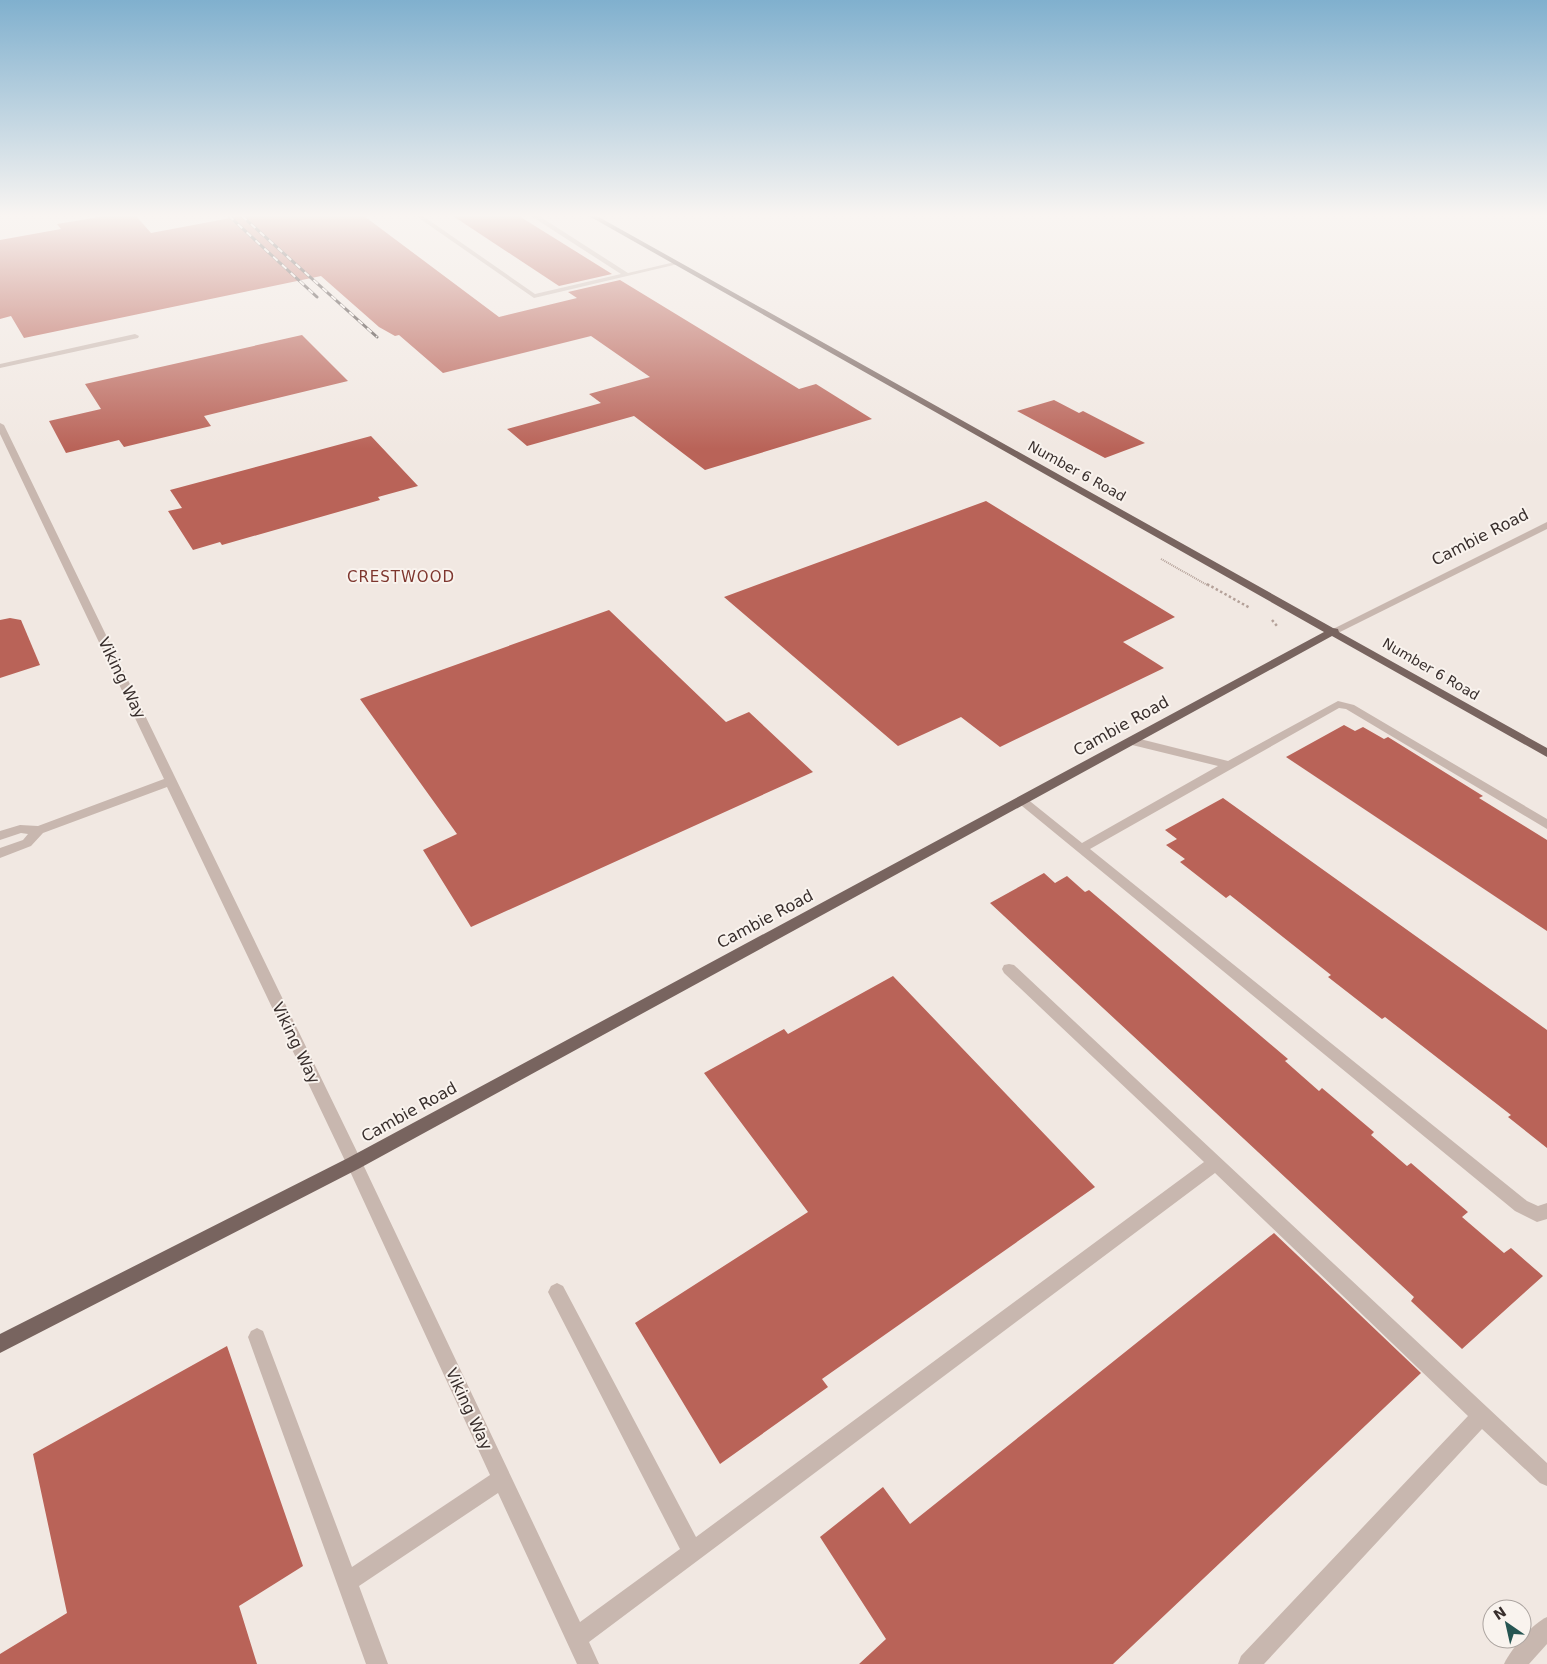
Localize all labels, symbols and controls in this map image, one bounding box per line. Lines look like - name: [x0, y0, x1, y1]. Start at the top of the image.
- street label: Number 6 Road: [1025, 438, 1129, 504]
- street label: Cambie Road: [1428, 504, 1532, 570]
- district label: CRESTWOOD: [347, 568, 455, 586]
- street label: Viking Way: [94, 634, 150, 722]
- street label: Number 6 Road: [1380, 635, 1482, 703]
- street label: Cambie Road: [1070, 692, 1172, 760]
- street label: Cambie Road: [714, 886, 816, 952]
- street label: Viking Way: [268, 999, 324, 1087]
- street label: Cambie Road: [358, 1078, 460, 1146]
- street label: Viking Way: [442, 1365, 496, 1453]
- north arrow: [1482, 1599, 1532, 1649]
- text: N: [1490, 1603, 1509, 1623]

